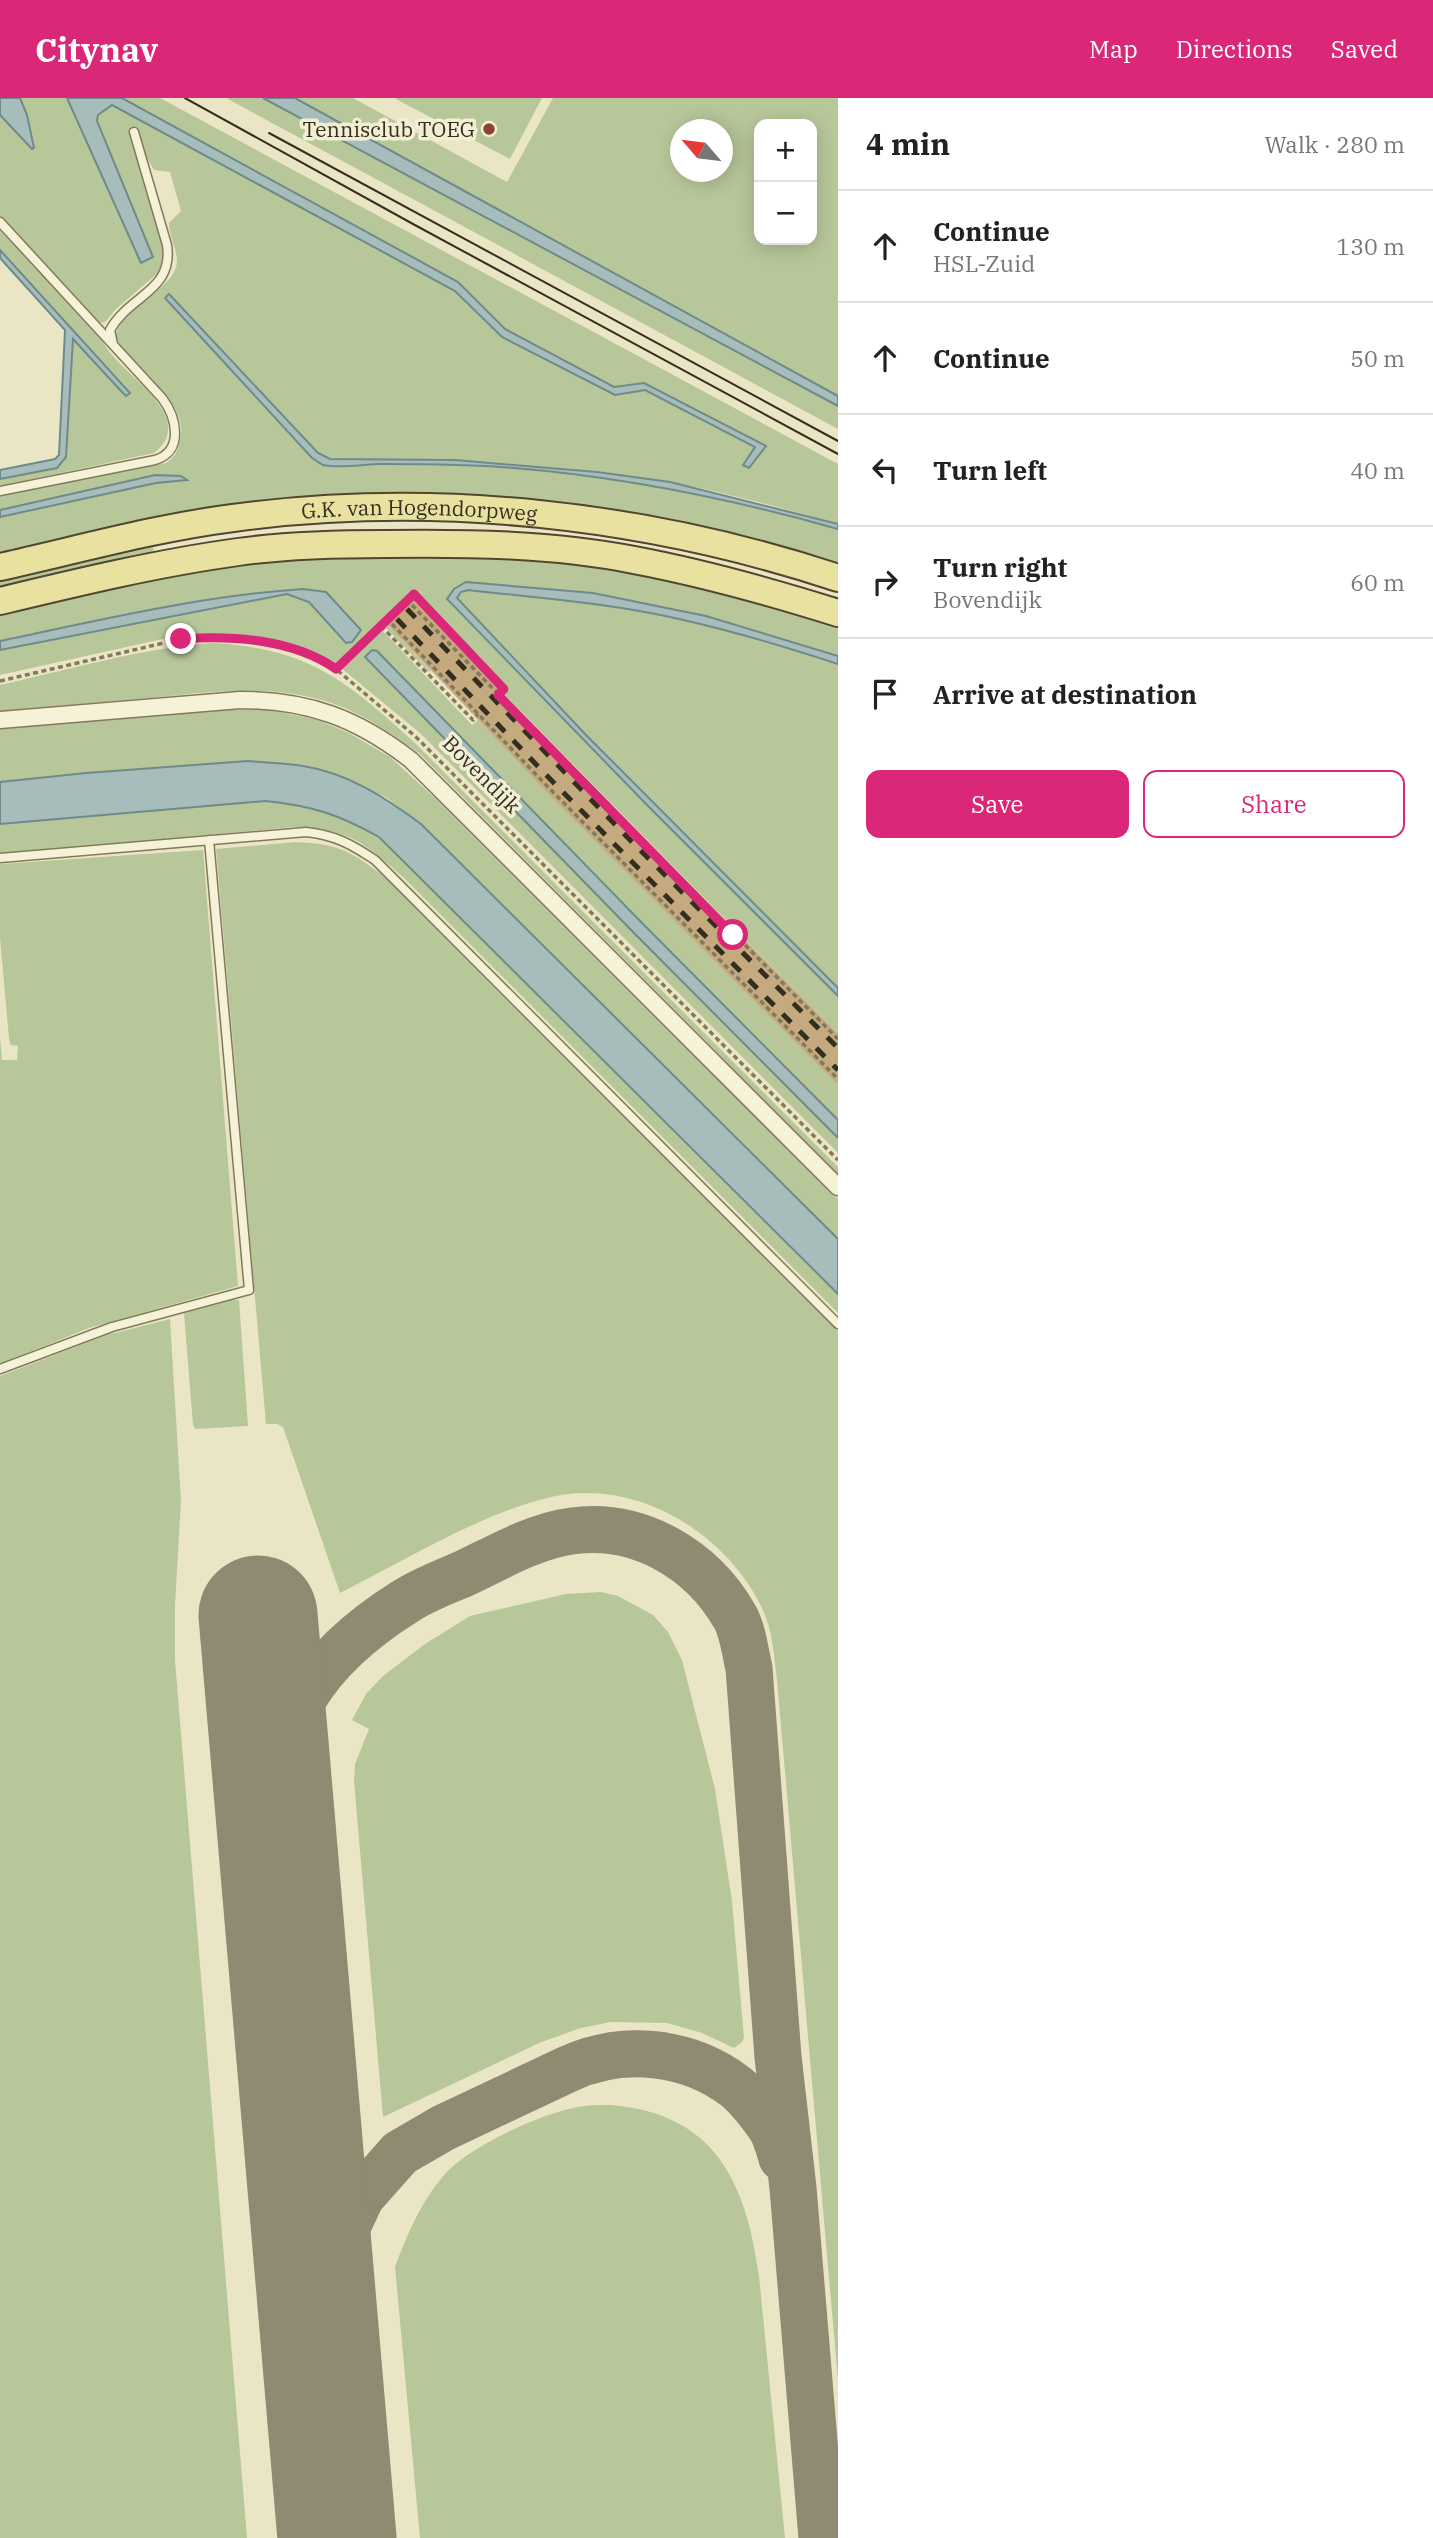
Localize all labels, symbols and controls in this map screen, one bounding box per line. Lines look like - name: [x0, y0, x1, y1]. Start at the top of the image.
- text: Citynav: [35, 28, 158, 71]
- text: Map: [1089, 33, 1138, 65]
- text: Directions: [1176, 33, 1293, 65]
- text: Saved: [1331, 33, 1398, 65]
- place label: Tennisclub TOEG: [303, 115, 475, 143]
- north arrow: [670, 119, 733, 182]
- map controls: [754, 119, 817, 245]
- button: +: [754, 119, 817, 182]
- marker: Tennisclub TOEG: [481, 121, 497, 137]
- text: 4 min: [866, 124, 950, 163]
- text: Walk · 280 m: [1264, 129, 1405, 159]
- button: −: [754, 182, 817, 245]
- text: Continue: [933, 214, 1050, 248]
- icon: ahead: [866, 227, 904, 265]
- text: 130 m: [1336, 231, 1405, 261]
- text: HSL-Zuid: [933, 248, 1035, 278]
- icon: ahead: [866, 339, 904, 377]
- text: Continue: [933, 341, 1050, 375]
- text: 50 m: [1350, 343, 1405, 373]
- icon: left: [866, 451, 904, 489]
- text: Turn left: [933, 453, 1047, 487]
- text: 40 m: [1350, 455, 1405, 485]
- street label: G.K. van Hogendorpweg: [300, 493, 539, 528]
- text: Turn right: [933, 550, 1067, 584]
- icon: right: [866, 563, 904, 601]
- text: 60 m: [1350, 567, 1405, 597]
- text: Bovendijk: [933, 584, 1042, 614]
- route end: [165, 623, 196, 654]
- icon: arrive: [866, 675, 904, 713]
- text: Arrive at destination: [933, 677, 1197, 711]
- street label: Bovendijk: [437, 729, 528, 820]
- button: Save: [866, 770, 1129, 838]
- button: Share: [1143, 770, 1405, 838]
- route start: [717, 919, 748, 950]

